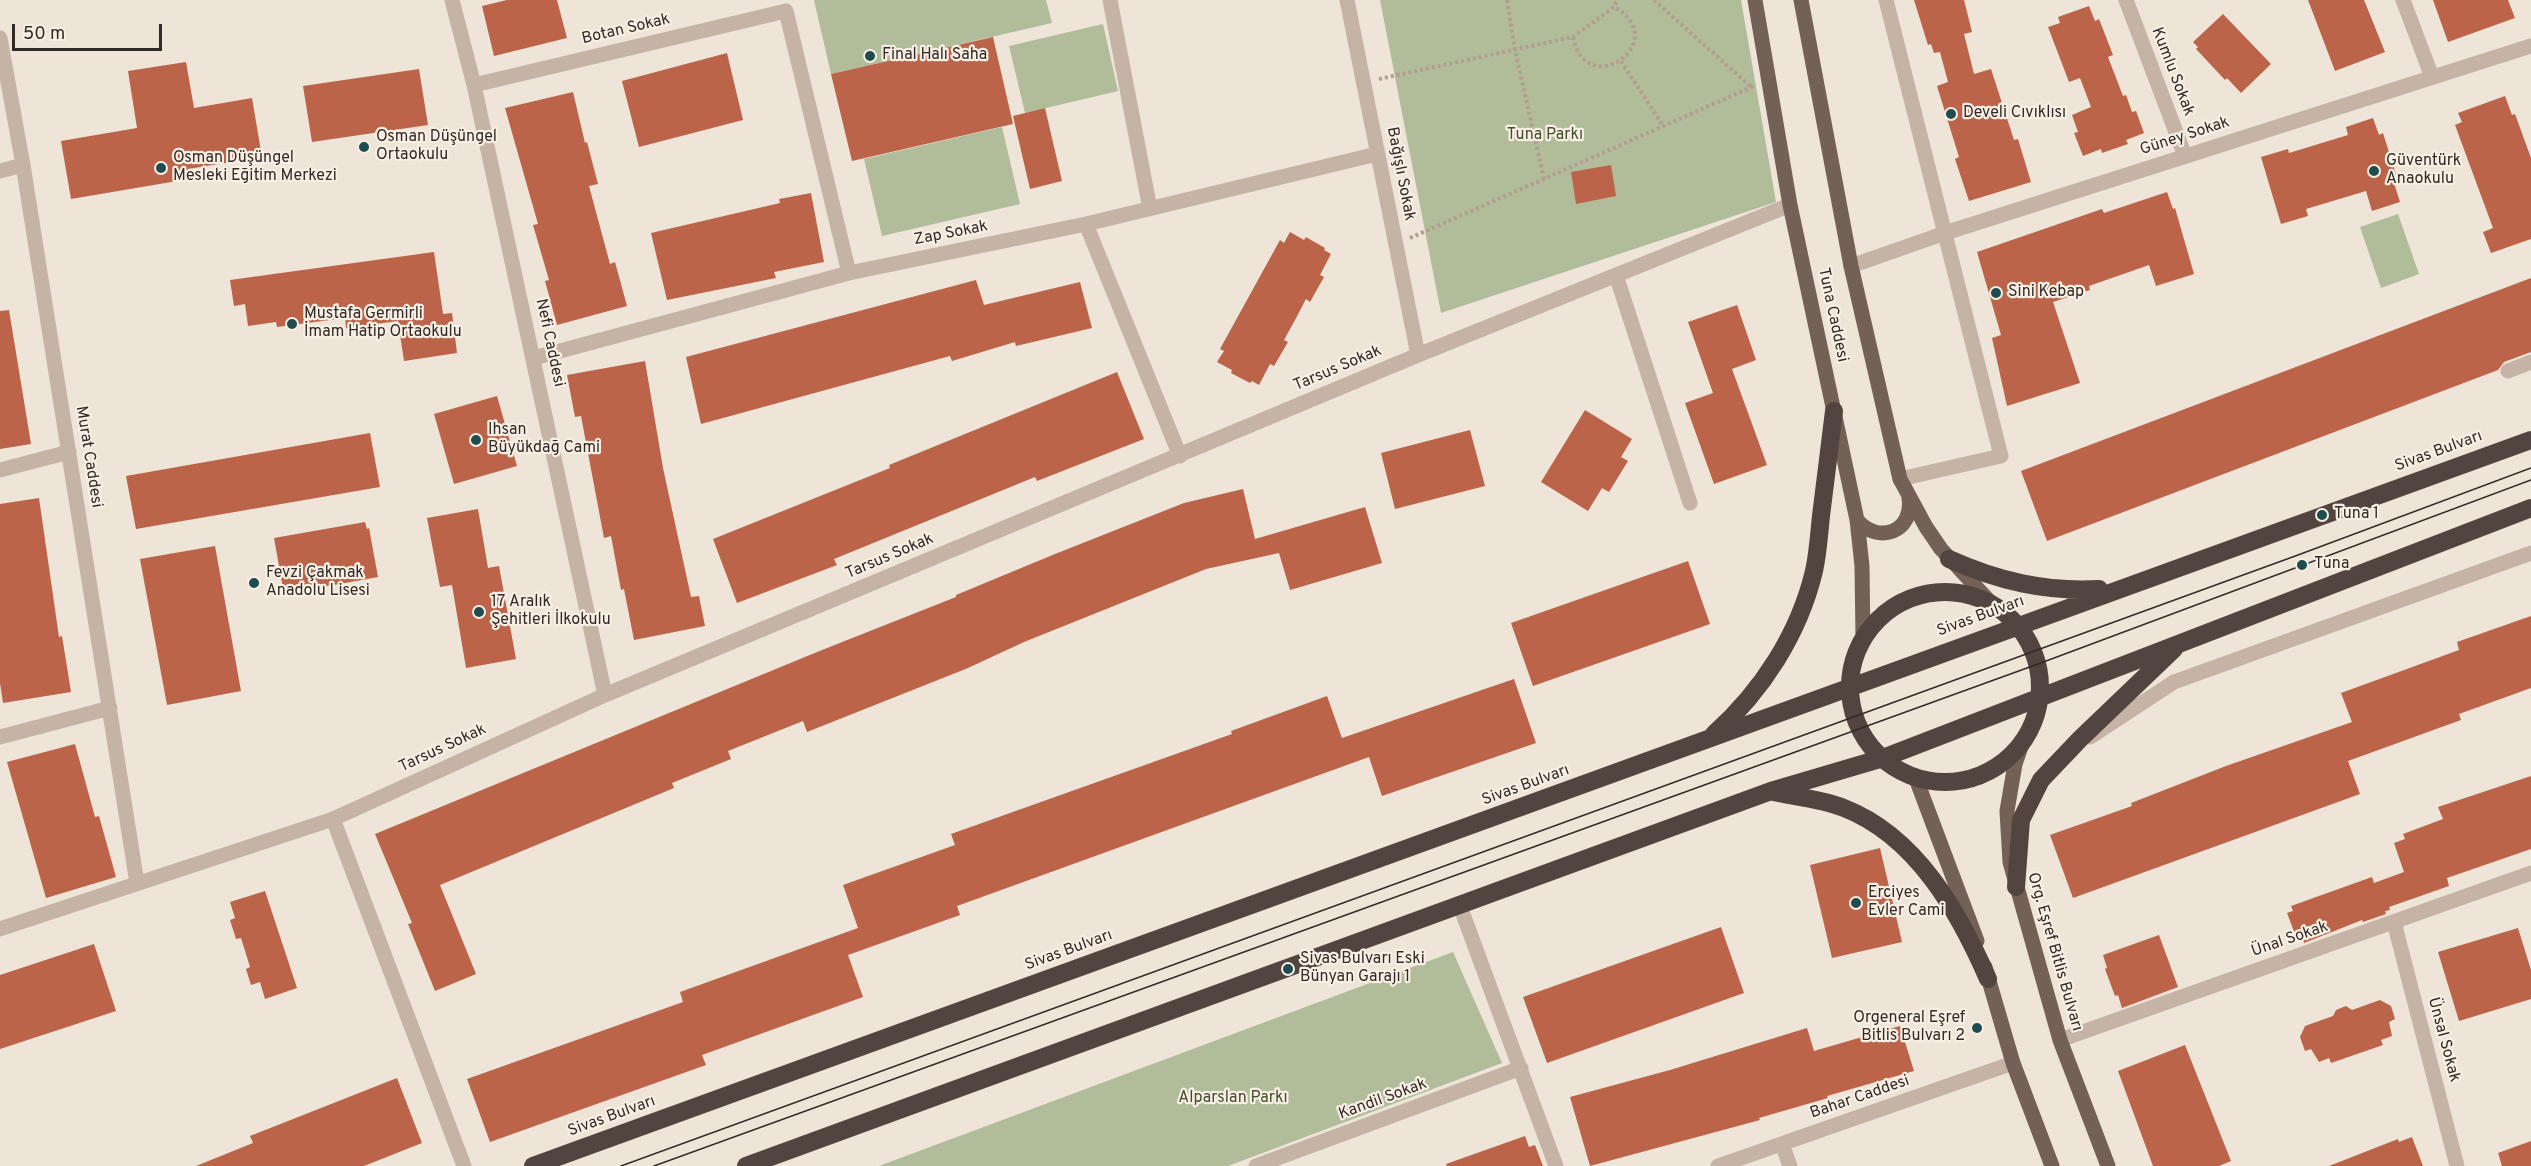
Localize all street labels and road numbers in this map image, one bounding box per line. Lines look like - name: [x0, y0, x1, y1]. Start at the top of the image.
- street label: Botan Sokak: [580, 11, 672, 49]
- street label: Kumlu Sokak: [2146, 25, 2198, 119]
- street label: Güney Sokak: [2138, 113, 2232, 161]
- street label: Bağışlı Sokak: [1381, 125, 1419, 223]
- street label: Zap Sokak: [912, 217, 990, 251]
- street label: Tuna Caddesi: [1813, 266, 1851, 364]
- street label: Nefi Caddesi: [530, 297, 568, 389]
- street label: Tarsus Sokak: [1291, 342, 1385, 396]
- street label: Murat Caddesi: [70, 405, 106, 509]
- street label: Sivas Bulvarı: [2393, 427, 2485, 477]
- street label: Tarsus Sokak: [843, 530, 937, 584]
- street label: Sivas Bulvarı: [1935, 592, 2027, 642]
- street label: Tarsus Sokak: [396, 720, 490, 778]
- street label: Sivas Bulvarı: [1480, 761, 1572, 811]
- street label: Org. Eşref Bitlis Bulvarı: [2022, 870, 2086, 1034]
- street label: Ünal Sokak: [2249, 918, 2331, 962]
- street label: Sivas Bulvarı: [1023, 926, 1115, 976]
- street label: Ünsal Sokak: [2422, 996, 2464, 1084]
- street label: Bahar Caddesi: [1808, 1072, 1912, 1124]
- street label: Kandil Sokak: [1336, 1075, 1430, 1125]
- street label: Sivas Bulvarı: [566, 1092, 658, 1142]

